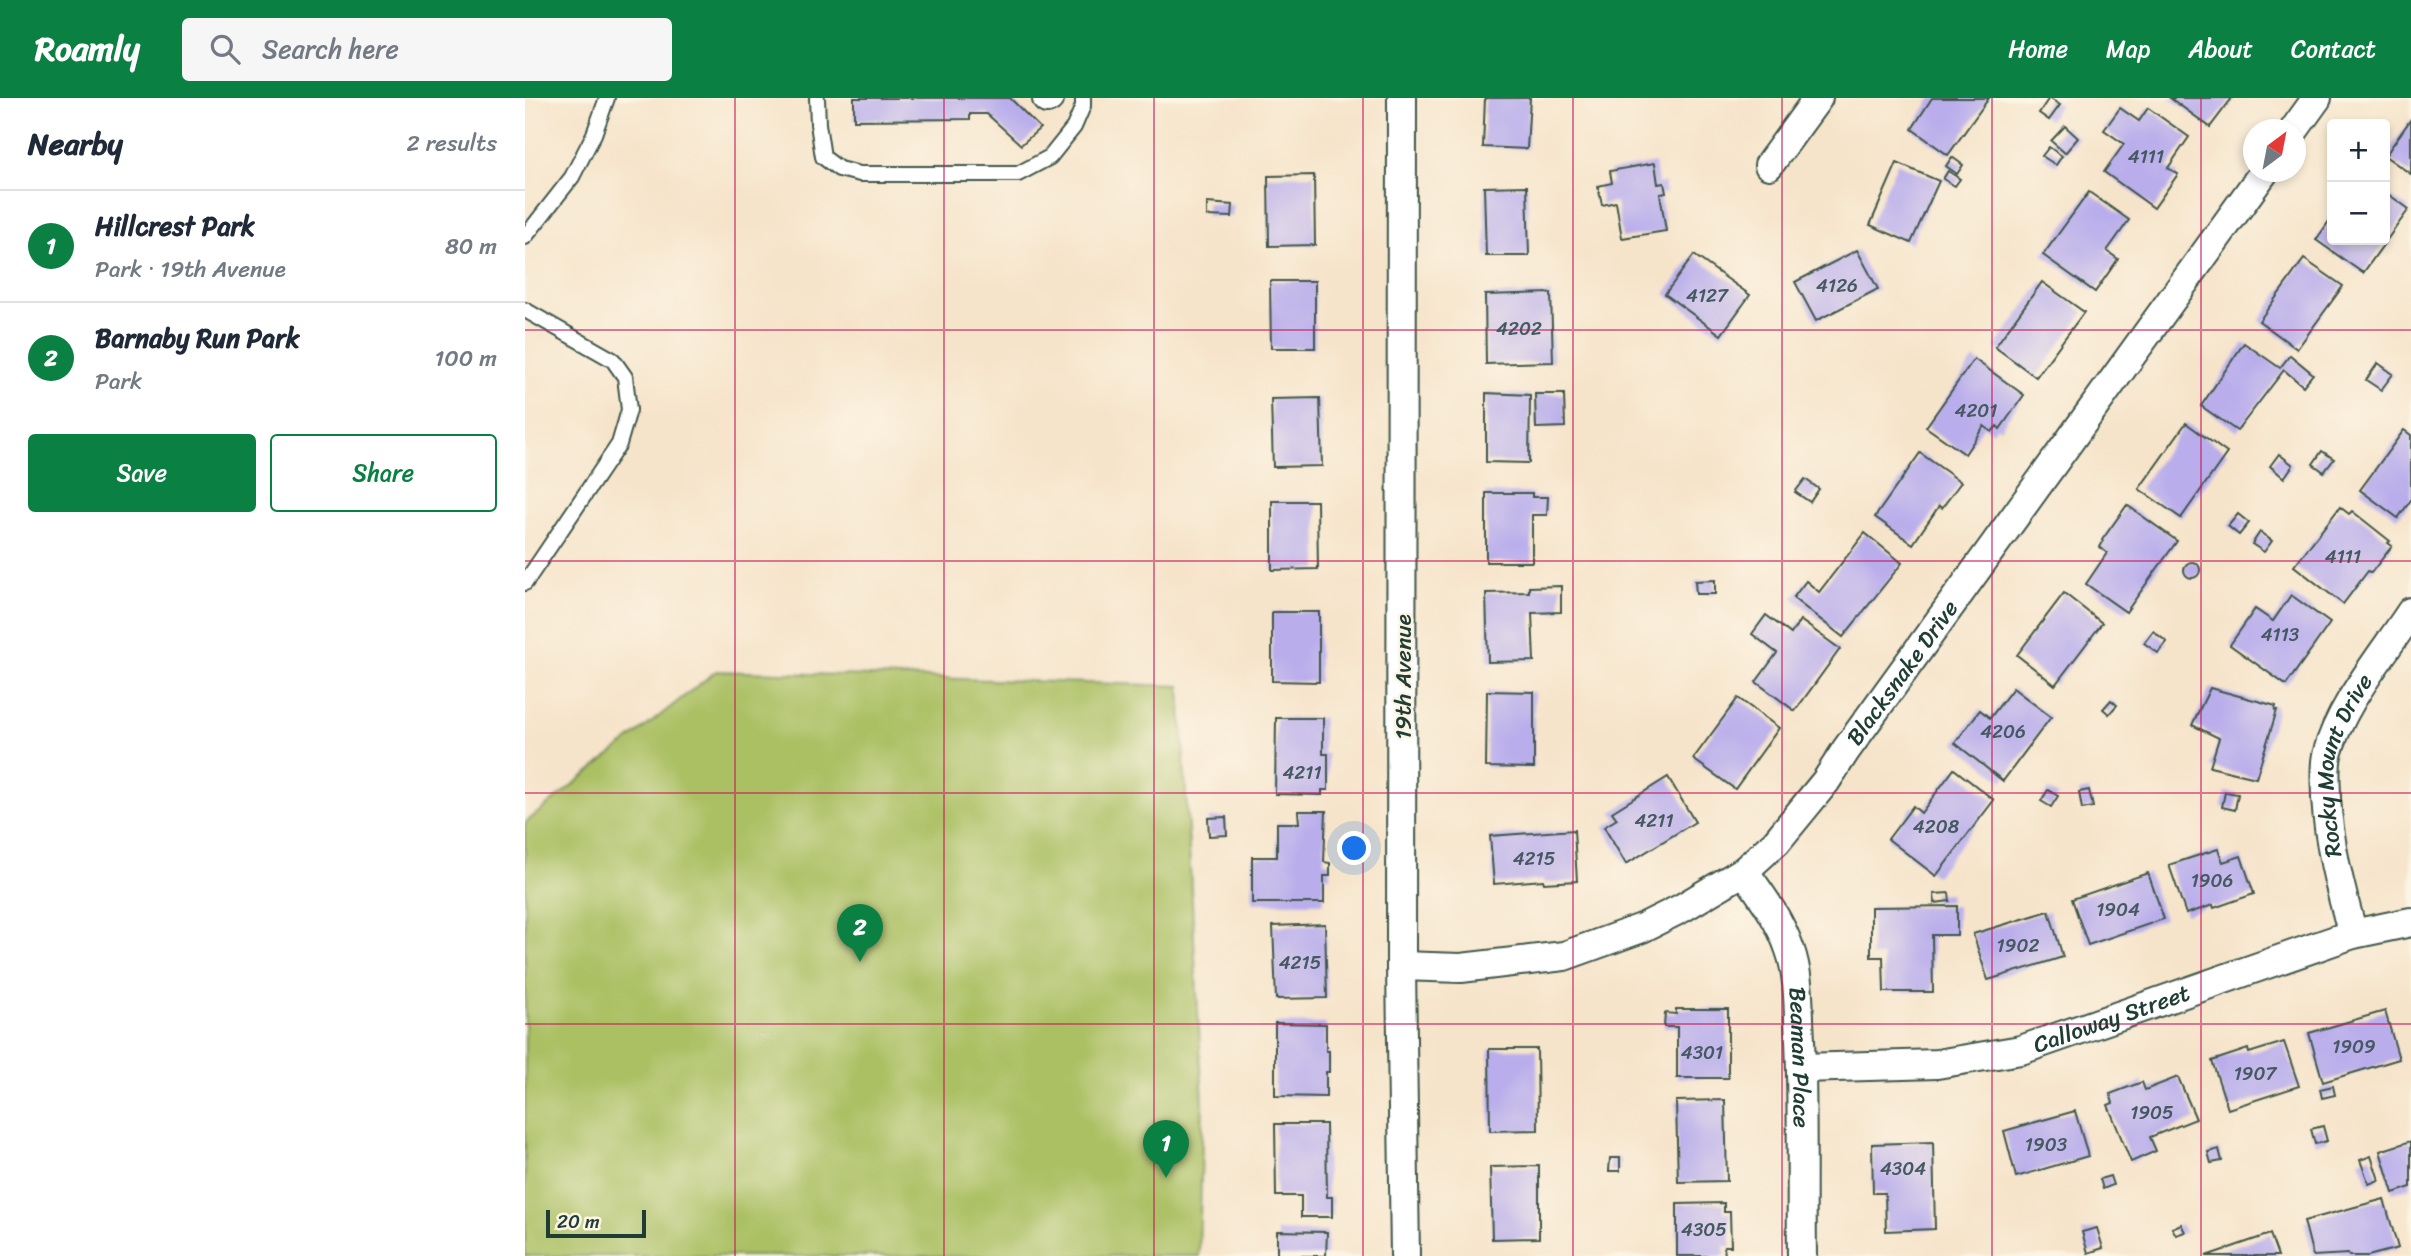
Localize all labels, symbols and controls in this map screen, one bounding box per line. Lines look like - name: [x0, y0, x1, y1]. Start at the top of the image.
- search box: [182, 18, 672, 81]
- text: Roamly: [35, 20, 140, 78]
- text: Search here: [262, 26, 399, 72]
- text: Home: [2008, 28, 2068, 70]
- text: Map: [2106, 28, 2150, 70]
- text: About: [2188, 28, 2253, 70]
- text: Contact: [2291, 28, 2376, 70]
- icon: search: [206, 30, 244, 68]
- text: Nearby: [28, 117, 123, 171]
- north arrow: [2243, 119, 2306, 182]
- map controls: [2327, 119, 2390, 245]
- button: +: [2327, 119, 2390, 182]
- text: 2 results: [406, 123, 497, 164]
- house number: 4111: [2128, 140, 2164, 173]
- button: −: [2327, 182, 2390, 245]
- text: Hillcrest Park: [95, 203, 255, 249]
- text: 1: [46, 226, 56, 267]
- text: 80 m: [445, 226, 497, 267]
- text: Park · 19th Avenue: [95, 249, 286, 290]
- house number: 4126: [1816, 269, 1858, 302]
- house number: 4127: [1686, 279, 1729, 312]
- house number: 4202: [1496, 312, 1542, 345]
- text: Barnaby Run Park: [95, 315, 300, 361]
- text: 2: [44, 338, 58, 379]
- text: 100 m: [434, 338, 497, 379]
- text: Park: [95, 361, 142, 402]
- house number: 4201: [1955, 394, 1998, 427]
- button: Save: [28, 434, 256, 512]
- button: Share: [270, 434, 497, 512]
- house number: 4111: [2325, 540, 2361, 573]
- street label: Blacksnake Drive: [1835, 591, 1970, 755]
- street label: 19th Avenue: [1383, 614, 1424, 740]
- house number: 4113: [2261, 618, 2300, 651]
- street label: Rocky Mount Drive: [2305, 665, 2384, 861]
- house number: 4206: [1980, 715, 2026, 748]
- house number: 4211: [1282, 756, 1322, 789]
- house number: 4211: [1634, 804, 1674, 837]
- house number: 4208: [1913, 810, 1960, 843]
- your location: [1337, 831, 1371, 865]
- house number: 4215: [1513, 842, 1556, 875]
- house number: 1906: [2191, 864, 2233, 897]
- house number: 1904: [2096, 893, 2140, 926]
- pin: 2: [837, 904, 883, 962]
- house number: 1902: [1997, 929, 2039, 962]
- house number: 4215: [1279, 946, 1322, 979]
- street label: Calloway Street: [2028, 973, 2196, 1065]
- street label: Beaman Place: [1777, 986, 1822, 1128]
- house number: 1909: [2332, 1030, 2376, 1063]
- house number: 4301: [1681, 1036, 1723, 1069]
- house number: 1907: [2234, 1057, 2277, 1090]
- house number: 1905: [2130, 1096, 2174, 1129]
- pin: 1: [1143, 1120, 1189, 1178]
- house number: 1903: [2025, 1128, 2068, 1161]
- house number: 4304: [1880, 1152, 1926, 1185]
- text: 20 m: [557, 1205, 600, 1238]
- scale bar: [546, 1207, 646, 1239]
- house number: 4305: [1681, 1213, 1727, 1246]

